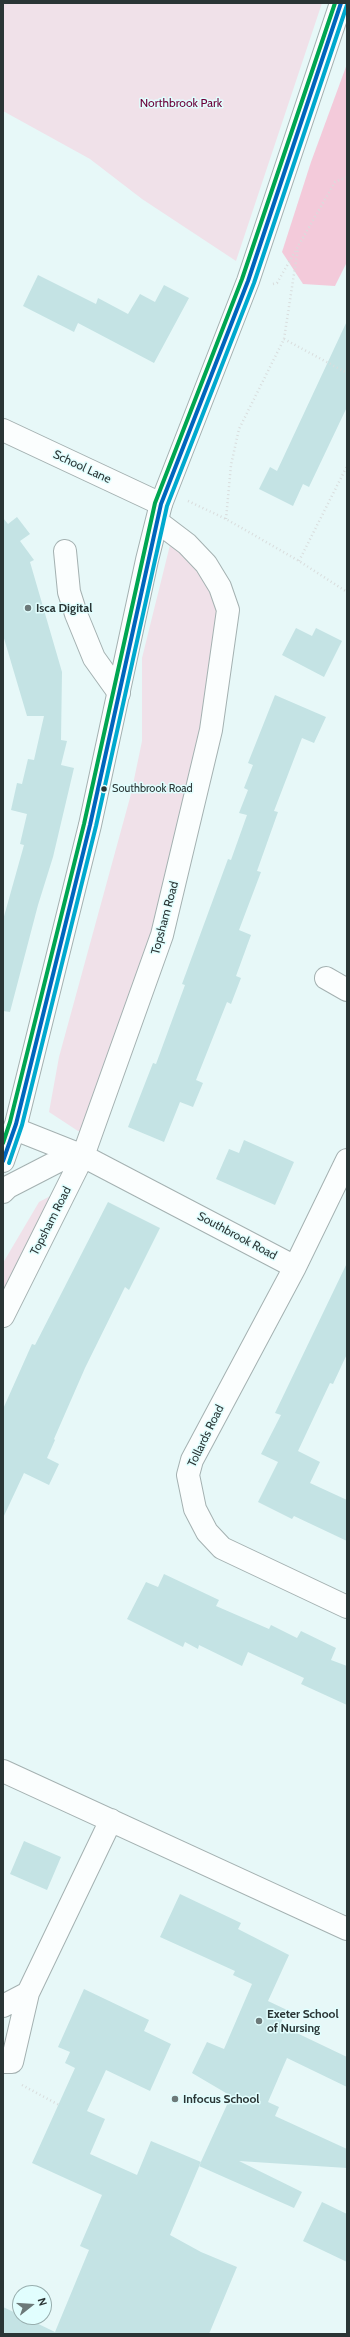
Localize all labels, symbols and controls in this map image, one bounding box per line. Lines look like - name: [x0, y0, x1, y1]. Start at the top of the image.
- park label: Northbrook Park: [140, 96, 222, 110]
- street label: School Lane: [51, 447, 113, 487]
- place label: Isca Digital: [36, 601, 92, 615]
- marker: Isca Digital: [23, 603, 33, 613]
- place label: Southbrook Road: [112, 782, 193, 796]
- marker: Southbrook Road: [99, 784, 109, 794]
- street label: Topsham Road: [148, 880, 182, 956]
- street label: Topsham Road: [28, 1184, 74, 1258]
- street label: Southbrook Road: [195, 1209, 279, 1263]
- street label: Tollards Road: [185, 1403, 227, 1469]
- place label: Exeter School of Nursing: [267, 2007, 339, 2035]
- marker: Exeter School of Nursing: [254, 2016, 264, 2026]
- place label: Infocus School: [183, 2092, 259, 2106]
- marker: Infocus School: [170, 2094, 180, 2104]
- north arrow: [12, 2285, 52, 2325]
- text: N: [35, 2296, 50, 2308]

